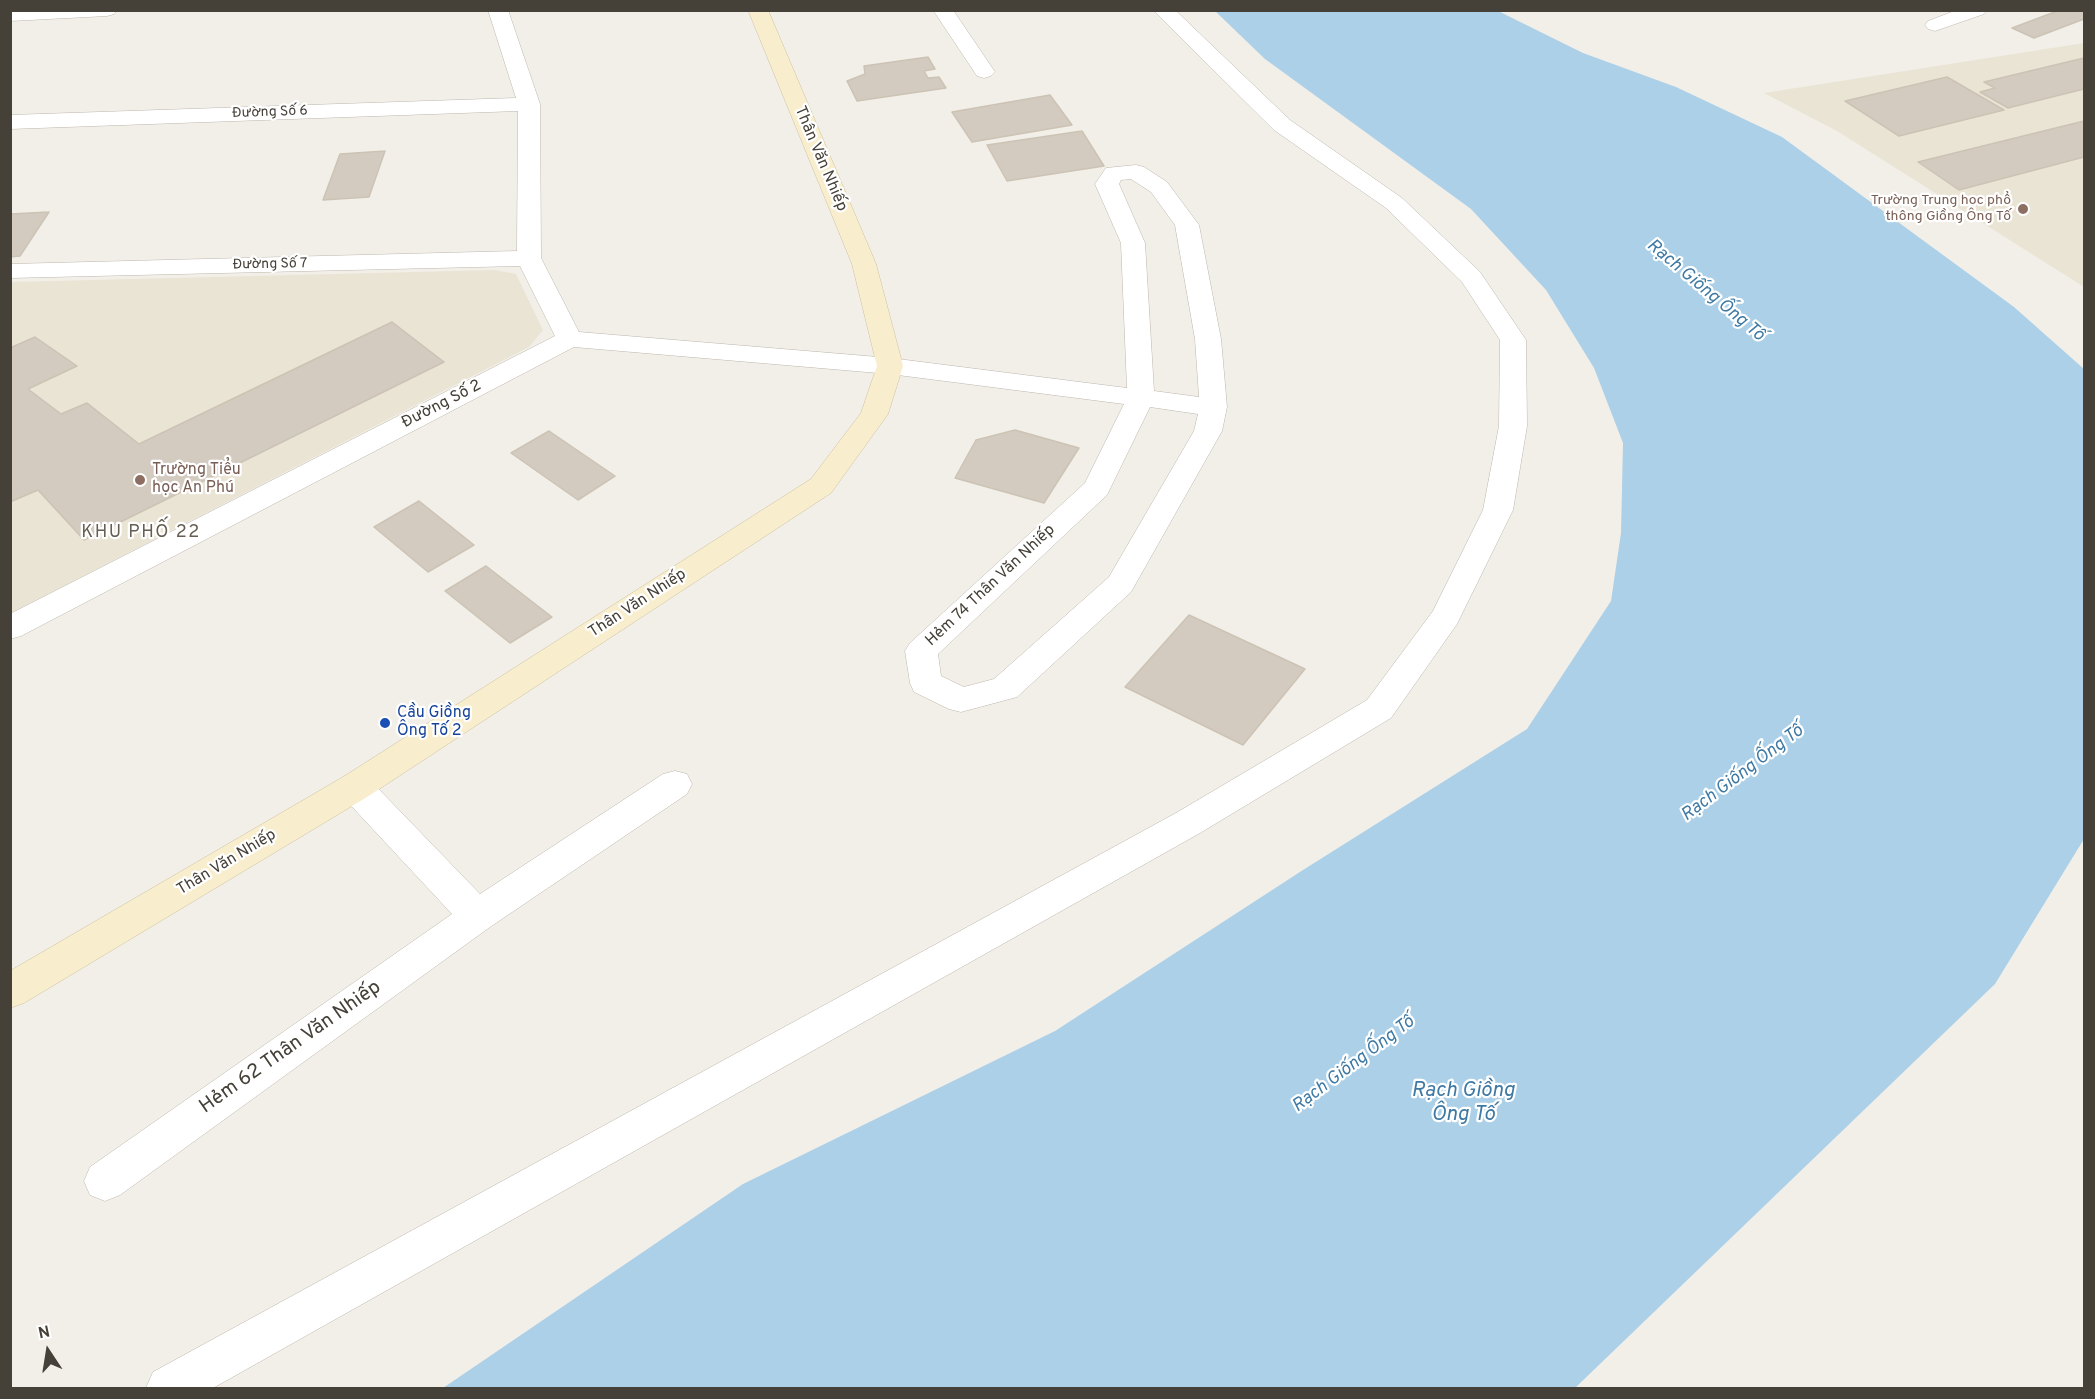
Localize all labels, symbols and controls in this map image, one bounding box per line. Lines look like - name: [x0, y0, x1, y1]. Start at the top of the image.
- street label: Đường Số 6: [232, 103, 308, 123]
- street label: Thân Văn Nhiếp: [789, 104, 851, 214]
- place label: Trường Trung học phổ thông Giồng Ông Tố: [1871, 193, 2011, 226]
- marker: Trường Trung học phổ thông Giồng Ông Tố: [2016, 202, 2030, 216]
- water label: Rạch Giống Ống Tố: [1642, 235, 1768, 347]
- street label: Đường Số 7: [233, 256, 307, 274]
- street label: Đường Số 2: [399, 377, 485, 433]
- place label: Trường Tiểu học An Phú: [152, 461, 241, 499]
- marker: Trường Tiểu học An Phú: [133, 473, 147, 487]
- street label: Hẻm 74 Thân Văn Nhiếp: [922, 521, 1060, 651]
- district label: KHU PHỐ 22: [81, 522, 201, 544]
- street label: Thân Văn Nhiếp: [586, 565, 690, 643]
- place label: Cầu Giồng Ông Tố 2: [397, 704, 471, 742]
- marker: Cầu Giồng Ông Tố 2: [378, 716, 392, 730]
- water label: Rạch Giống Ống Tố: [1678, 721, 1808, 827]
- street label: Thân Văn Nhiếp: [174, 826, 280, 900]
- street label: Hẻm 62 Thân Văn Nhiếp: [196, 976, 386, 1120]
- water label: Rạch Giống Ống Tố: [1289, 1012, 1419, 1118]
- water label: Rạch Giồng Ông Tố: [1411, 1079, 1515, 1129]
- north arrow: [18, 1321, 78, 1381]
- text: N: [37, 1322, 52, 1344]

